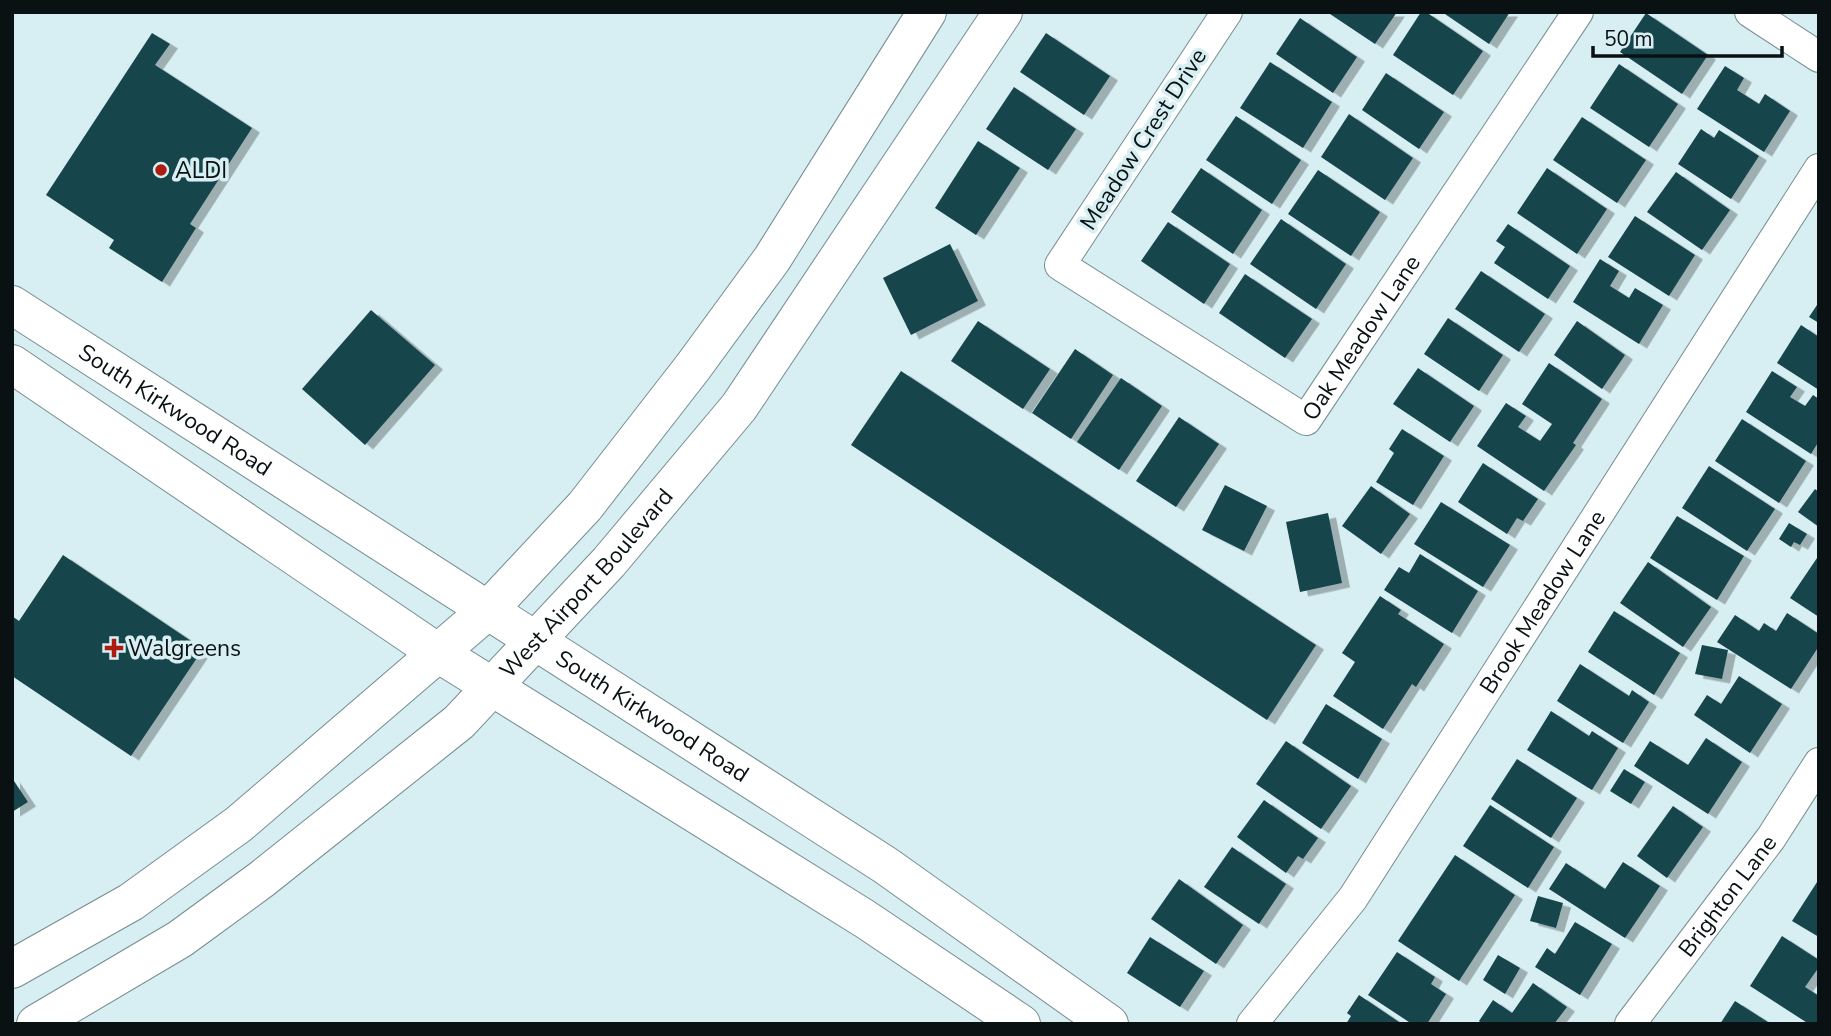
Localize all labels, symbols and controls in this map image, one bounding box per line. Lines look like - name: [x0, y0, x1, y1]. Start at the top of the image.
- scale bar: [1593, 14, 1782, 58]
- text: 50 m: [1604, 25, 1653, 53]
- street label: Meadow Crest Drive: [1073, 43, 1214, 236]
- place label: ALDI: [175, 155, 227, 186]
- marker: ALDI: [153, 162, 169, 178]
- street label: Oak Meadow Lane: [1295, 249, 1428, 427]
- street label: South Kirkwood Road: [73, 337, 278, 484]
- street label: West Airport Boulevard: [493, 482, 680, 685]
- street label: Brook Meadow Lane: [1473, 504, 1613, 700]
- place label: Walgreens: [128, 633, 241, 664]
- marker: Walgreens: [106, 640, 122, 656]
- street label: South Kirkwood Road: [550, 643, 755, 790]
- street label: Brighton Lane: [1671, 829, 1784, 963]

